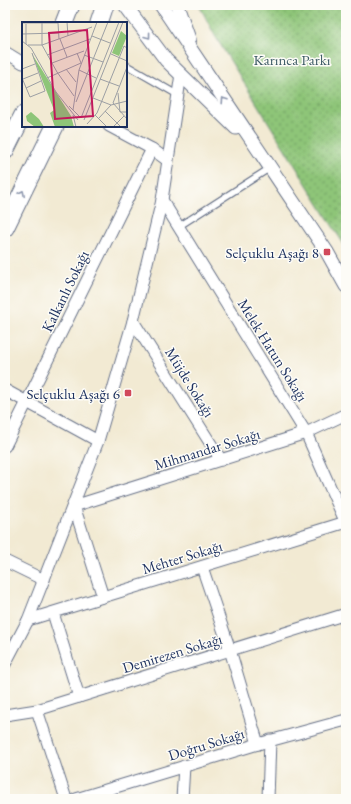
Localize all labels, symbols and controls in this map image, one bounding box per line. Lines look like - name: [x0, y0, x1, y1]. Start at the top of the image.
- inset map: [22, 22, 127, 127]
- one-way arrow: [144, 32, 151, 39]
- park label: Karınca Parkı: [254, 50, 331, 69]
- one-way arrow: [221, 97, 229, 104]
- one-way arrow: [17, 190, 25, 197]
- place label: Selçuklu Aşağı 8: [225, 243, 319, 262]
- street label: Kalkanlı Sokağı: [37, 247, 93, 335]
- marker: Selçuklu Aşağı 8: [322, 247, 332, 257]
- street label: Melek Hatun Sokağı: [234, 295, 312, 405]
- street label: Müjde Sokağı: [161, 344, 219, 421]
- place label: Selçuklu Aşağı 6: [26, 384, 120, 403]
- marker: Selçuklu Aşağı 6: [123, 388, 133, 398]
- street label: Mihmandar Sokağı: [152, 424, 262, 474]
- street label: Mehter Sokağı: [140, 536, 225, 578]
- street label: Demirezen Sokağı: [120, 629, 224, 677]
- street label: Doğru Sokağı: [166, 723, 247, 765]

